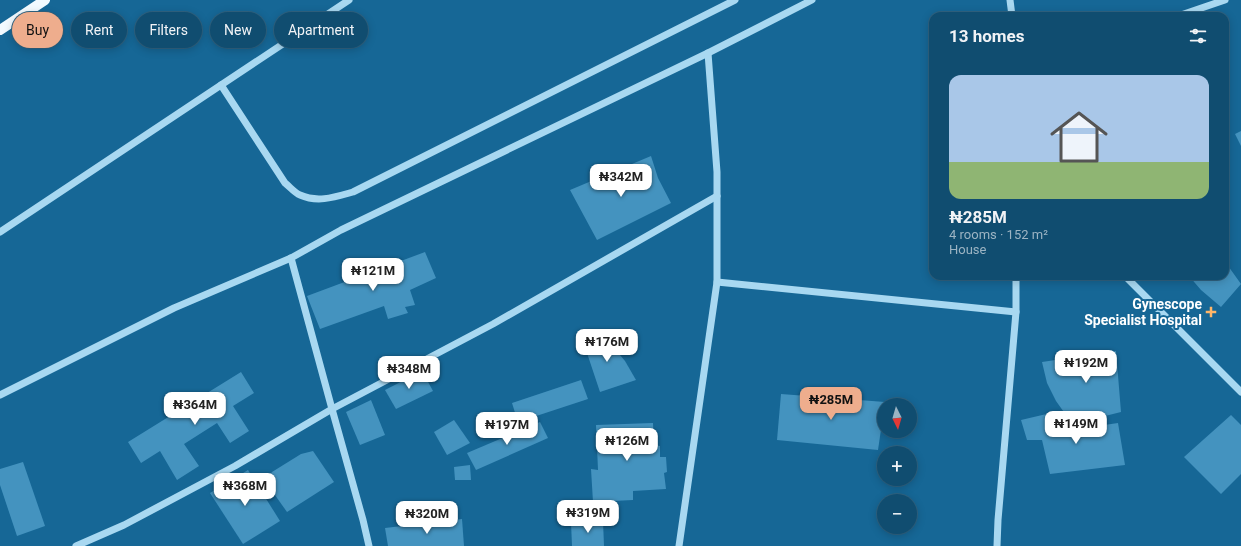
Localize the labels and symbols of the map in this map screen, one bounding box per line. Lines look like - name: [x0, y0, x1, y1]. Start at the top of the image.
- pin: ₦342M: [593, 164, 649, 198]
- pin: ₦121M: [345, 258, 401, 292]
- place label: Gynescope Specialist Hospital: [1084, 296, 1202, 328]
- marker: Gynescope Specialist Hospital: [1205, 306, 1217, 318]
- pin: ₦176M: [579, 329, 635, 363]
- pin: ₦192M: [1058, 350, 1114, 384]
- pin: ₦348M: [381, 356, 437, 390]
- pin: ₦285M: [803, 387, 859, 421]
- pin: ₦364M: [167, 392, 223, 426]
- north arrow: [877, 398, 917, 438]
- pin: ₦149M: [1048, 411, 1104, 445]
- pin: ₦197M: [479, 412, 535, 446]
- pin: ₦126M: [599, 428, 655, 462]
- pin: ₦368M: [217, 473, 273, 507]
- pin: ₦319M: [560, 500, 616, 534]
- pin: ₦320M: [399, 501, 455, 535]

